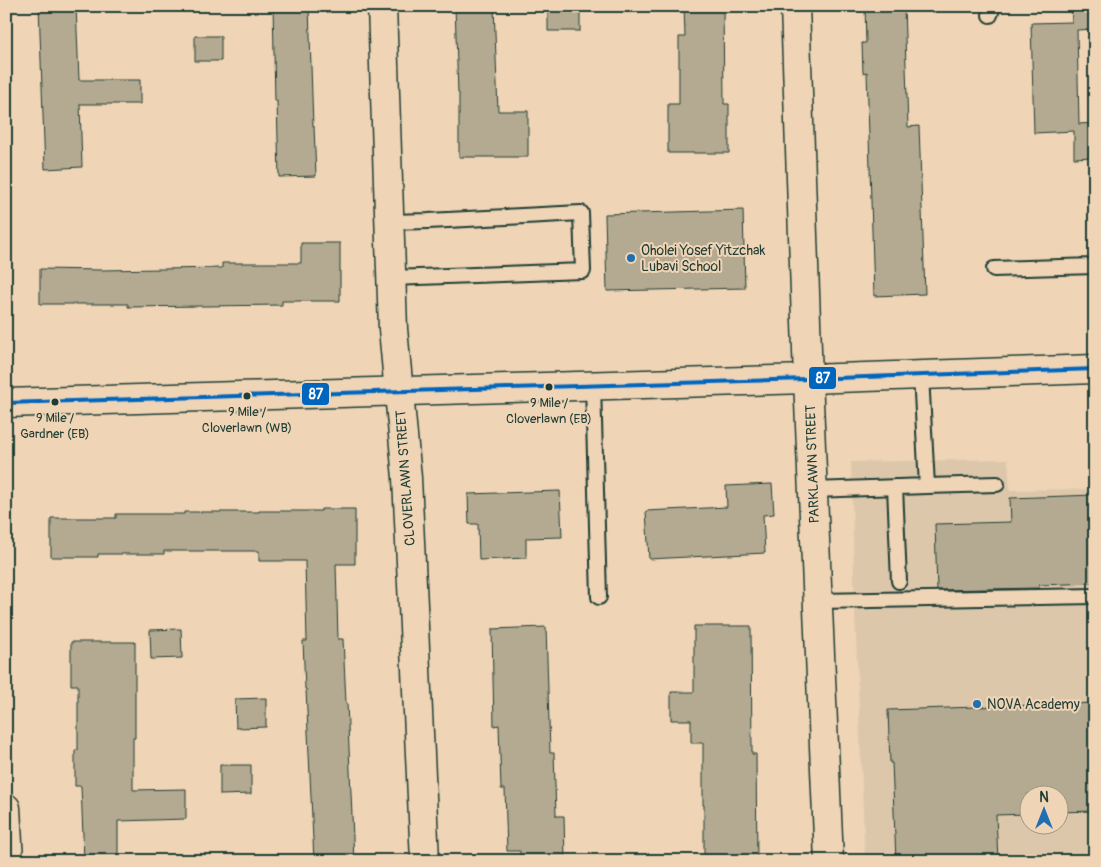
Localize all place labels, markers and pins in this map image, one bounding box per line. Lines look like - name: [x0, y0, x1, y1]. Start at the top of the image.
- place label: Oholei Yosef Yitzchak Lubavi School: [641, 242, 765, 275]
- marker: Oholei Yosef Yitzchak Lubavi School: [625, 252, 637, 264]
- marker: 9 Mile / Cloverlawn (EB): [544, 382, 554, 392]
- marker: 9 Mile / Cloverlawn (WB): [242, 391, 252, 401]
- place label: 9 Mile / Cloverlawn (EB): [506, 395, 592, 427]
- marker: 9 Mile / Gardner (EB): [50, 397, 60, 407]
- place label: 9 Mile / Cloverlawn (WB): [202, 404, 292, 436]
- place label: 9 Mile / Gardner (EB): [20, 410, 90, 442]
- place label: NOVA Academy: [987, 696, 1080, 713]
- marker: NOVA Academy: [971, 698, 983, 710]

